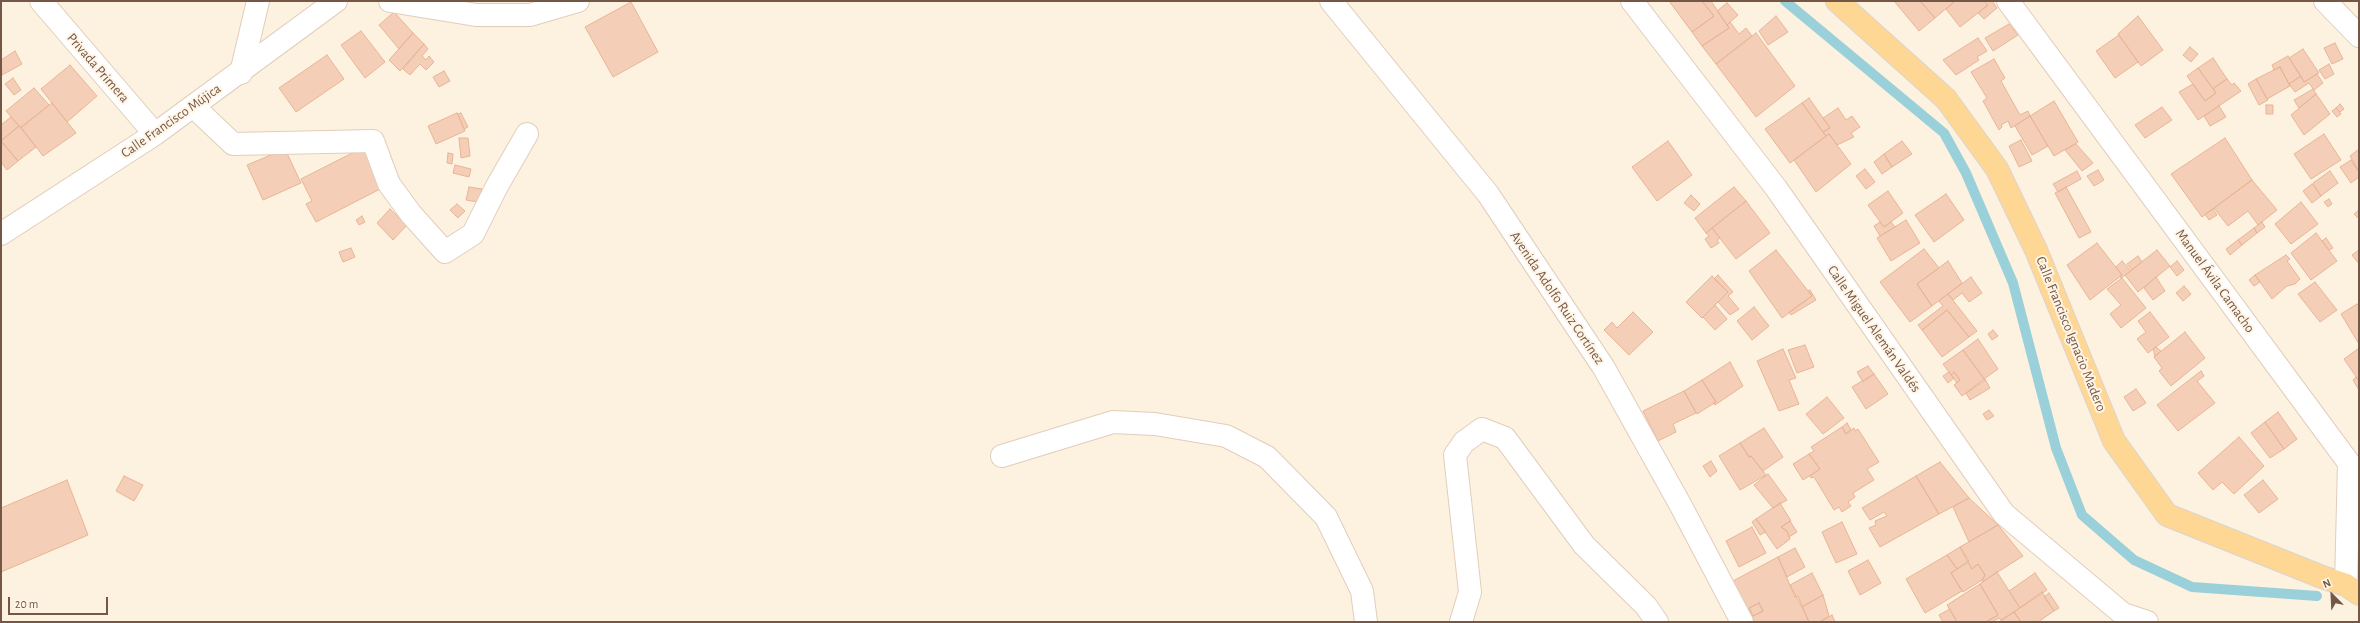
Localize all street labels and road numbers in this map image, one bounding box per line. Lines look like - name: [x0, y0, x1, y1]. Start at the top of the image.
- street label: Privada Primera: [63, 30, 133, 106]
- street label: Calle Francisco Mújica: [118, 80, 224, 162]
- street label: Manuel Ávila Camacho: [2172, 226, 2258, 336]
- street label: Avenida Adolfo Ruiz Cortínez: [1506, 228, 1608, 368]
- street label: Calle Francisco Ignacio Madero: [2032, 254, 2110, 414]
- street label: Calle Miguel Alemán Valdés: [1824, 262, 1924, 396]

